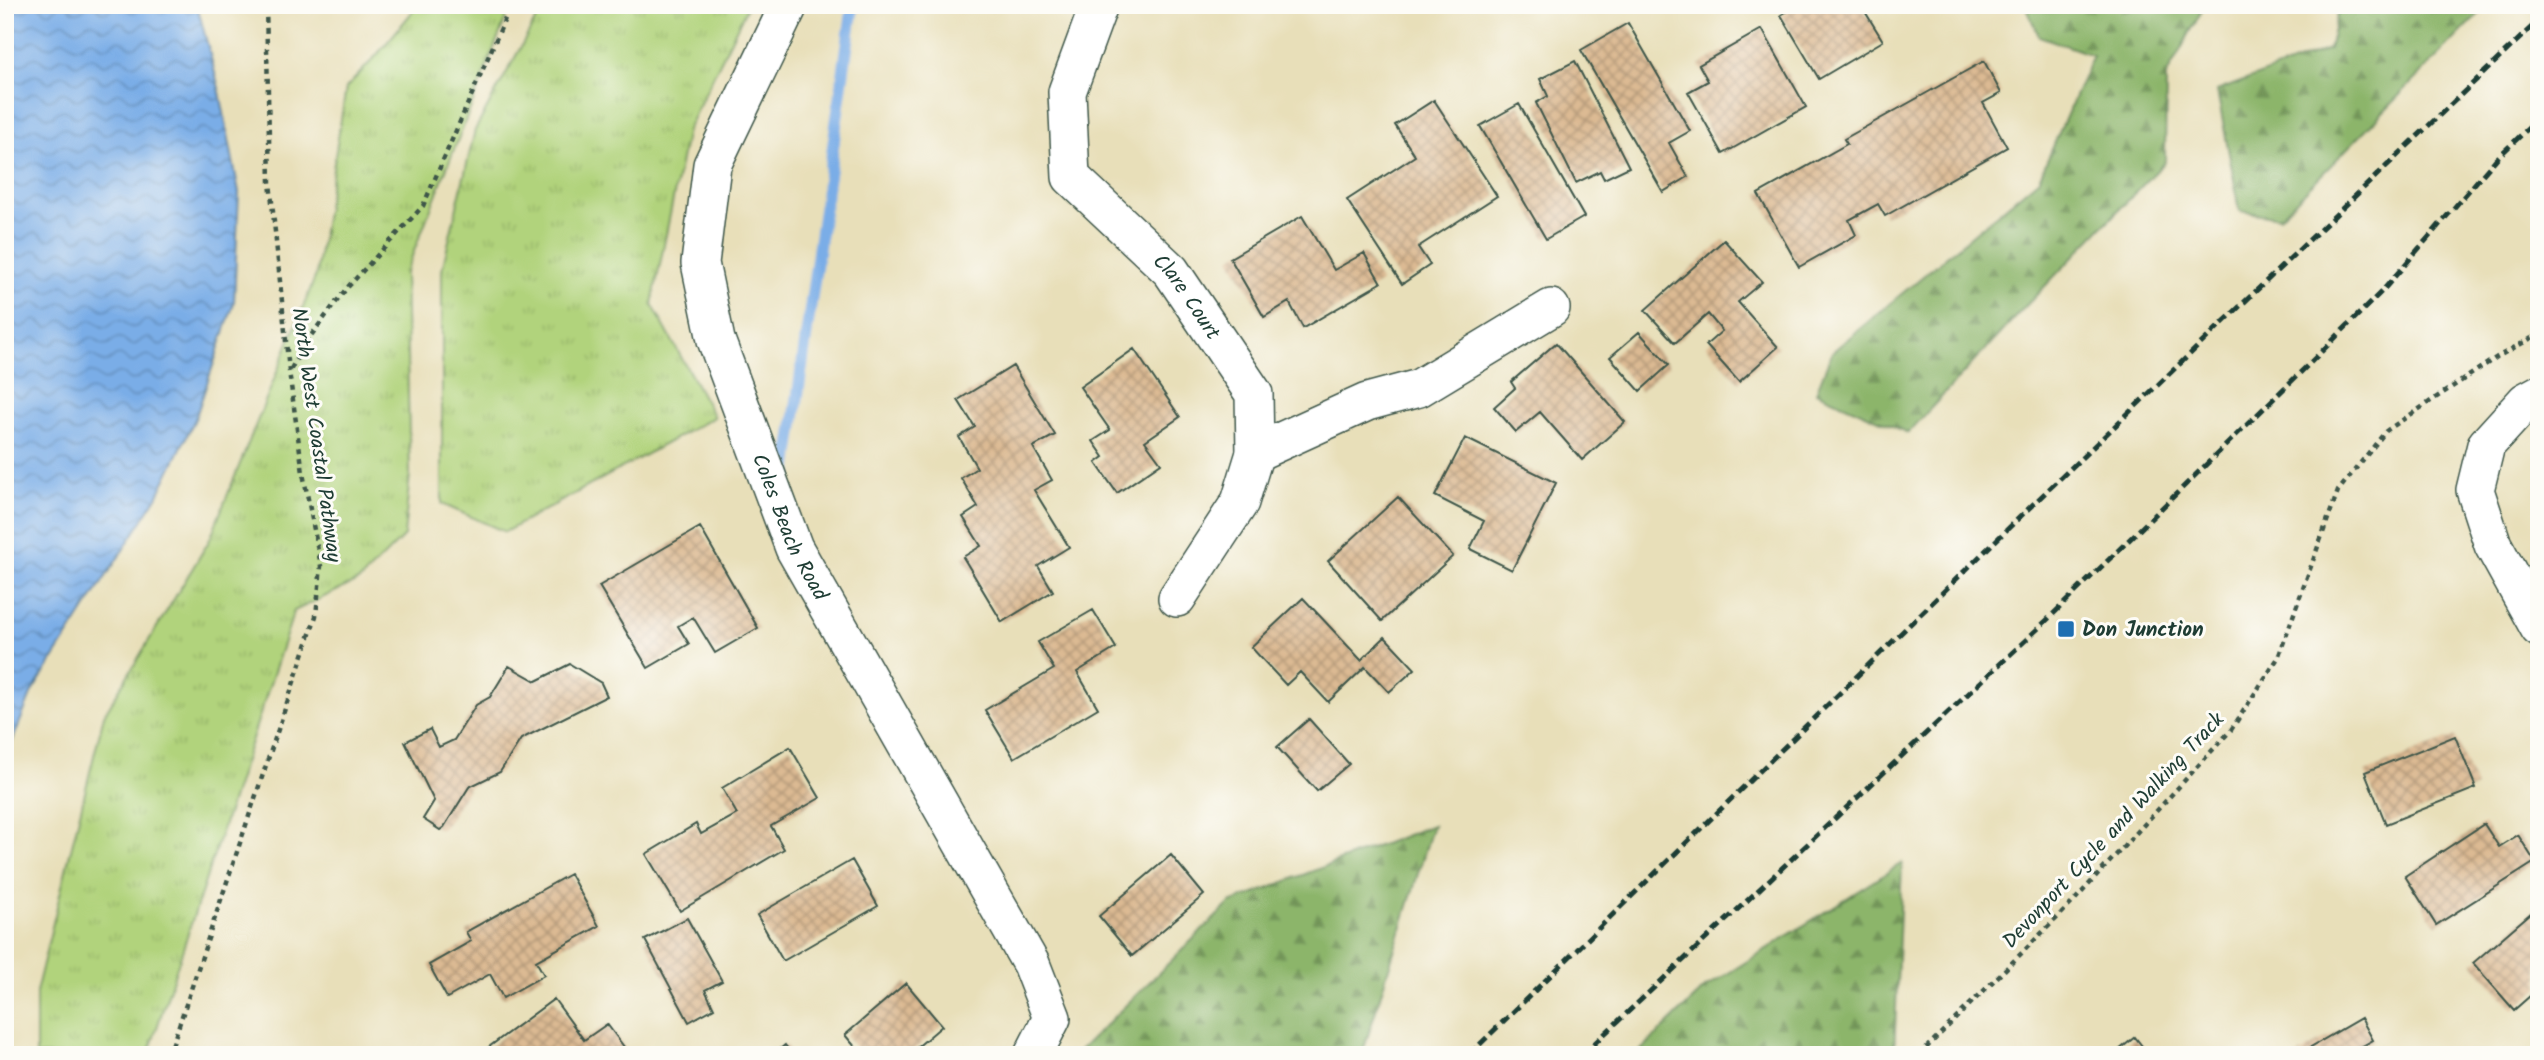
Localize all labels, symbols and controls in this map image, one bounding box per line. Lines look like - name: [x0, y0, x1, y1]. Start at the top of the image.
- street label: Clare Court: [1144, 246, 1229, 348]
- street label: North West Coastal Pathway: [281, 306, 350, 565]
- street label: Coles Beach Road: [742, 449, 836, 608]
- place label: Don Junction: [2082, 614, 2204, 647]
- marker: Don Junction: [2056, 619, 2076, 639]
- street label: Devonport Cycle and Walking Track: [1995, 705, 2233, 957]

